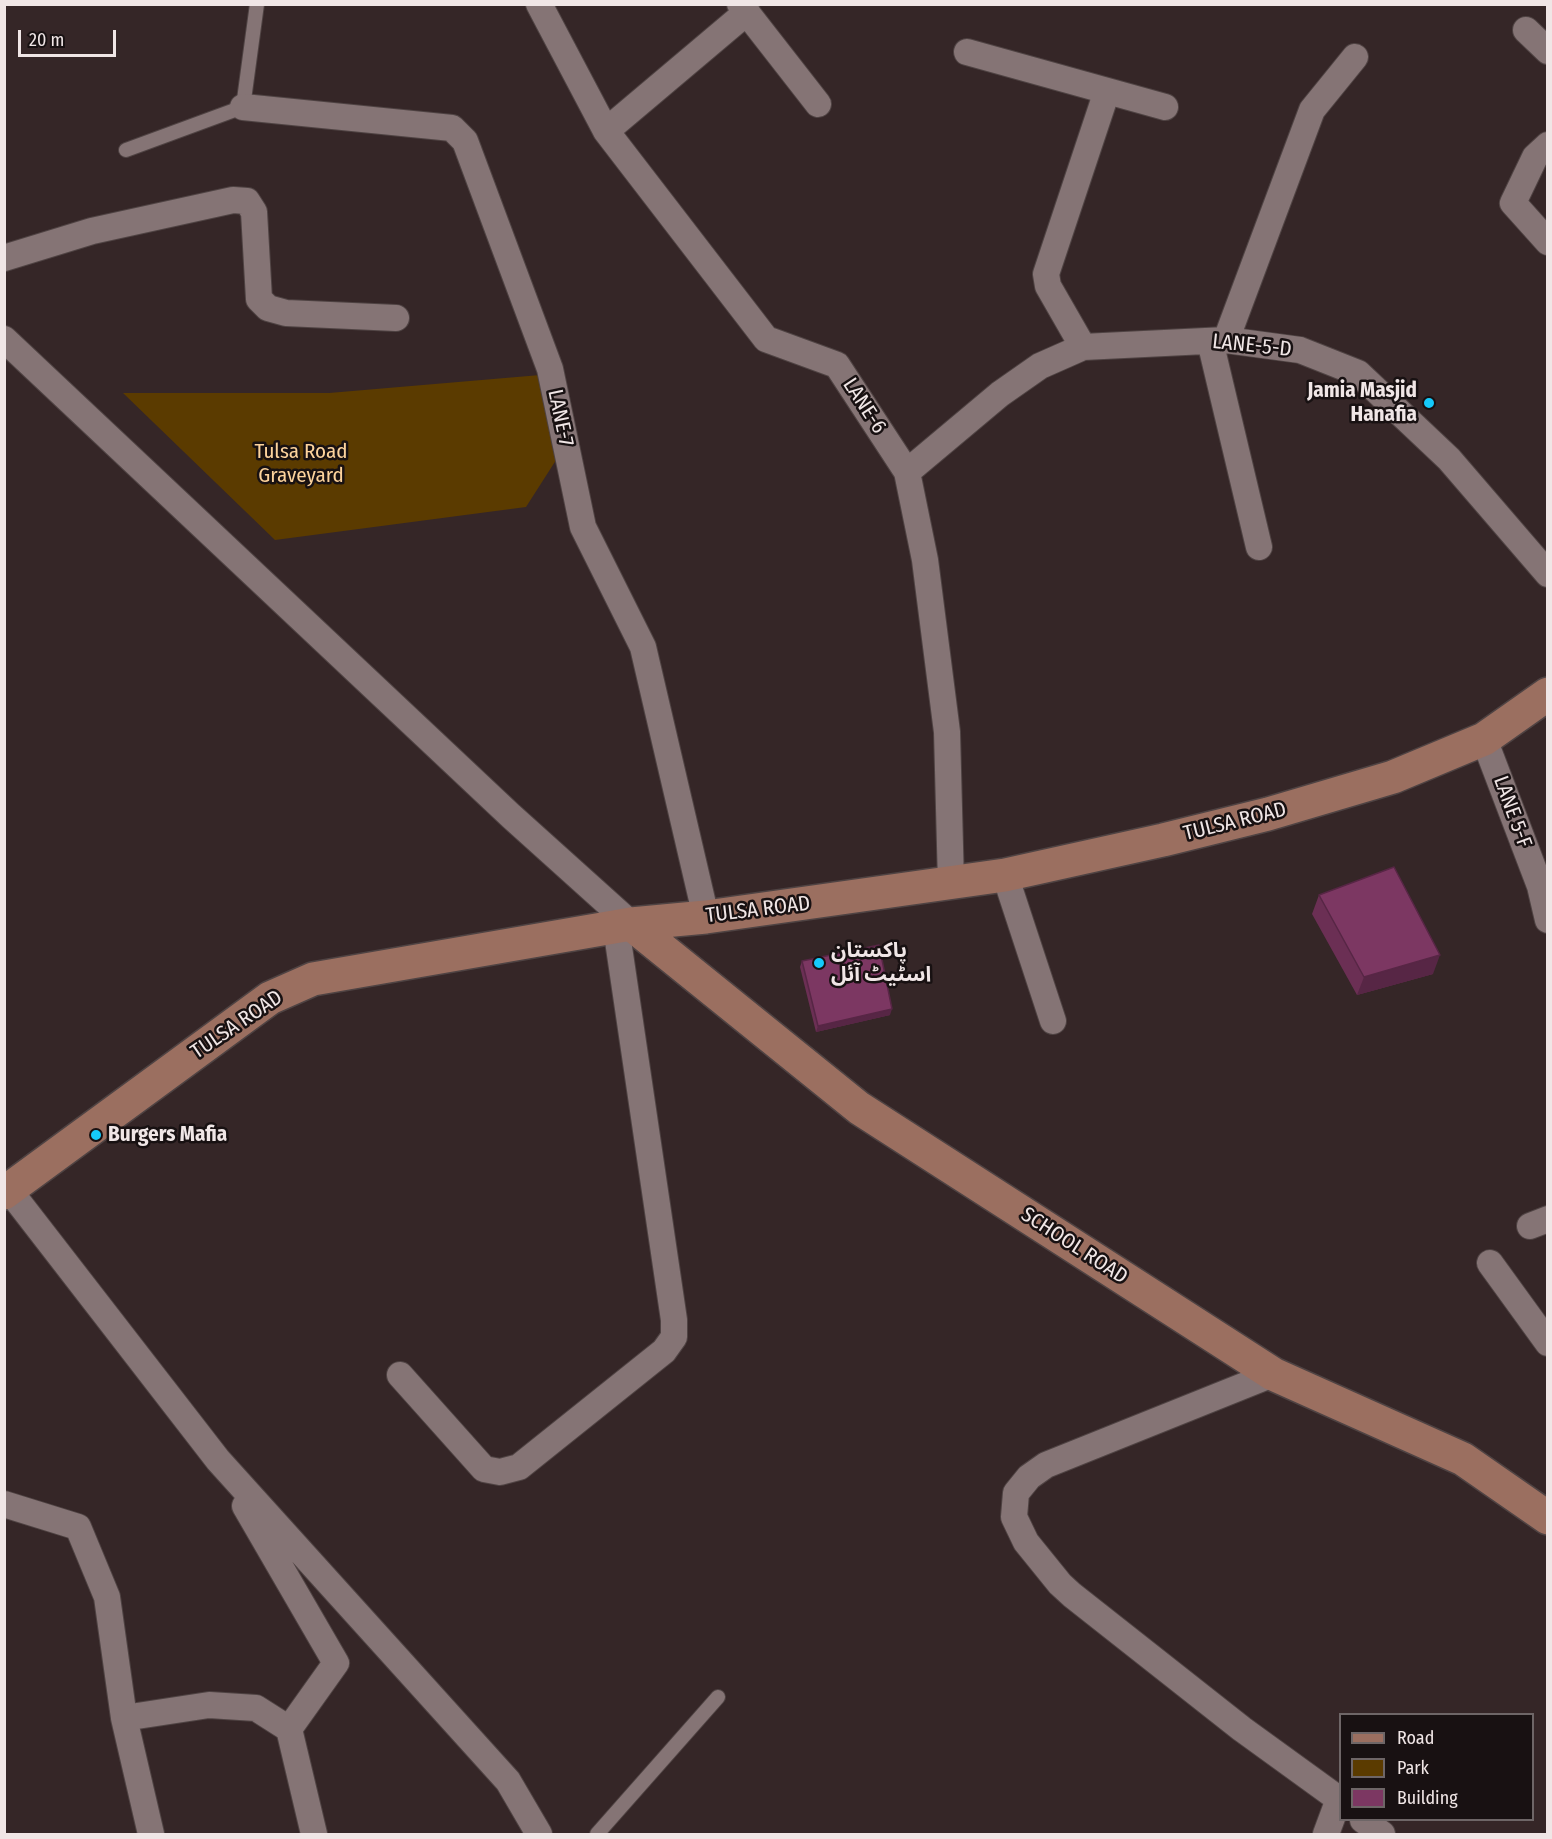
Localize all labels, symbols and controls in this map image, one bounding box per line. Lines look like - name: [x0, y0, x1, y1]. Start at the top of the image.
- scale bar: [21, 18, 118, 56]
- text: 20 m: [29, 29, 64, 51]
- street label: LANE-5-D: [1211, 329, 1293, 363]
- street label: LANE-6: [837, 374, 891, 438]
- place label: Jamia Masjid Hanafia: [1307, 378, 1417, 428]
- street label: LANE-7: [542, 387, 578, 449]
- marker: Jamia Masjid Hanafia: [1422, 396, 1436, 410]
- park label: Tulsa Road Graveyard: [255, 439, 347, 489]
- street label: LANE 5-F: [1487, 773, 1537, 851]
- street label: TULSA ROAD: [1181, 797, 1289, 847]
- street label: TULSA ROAD: [704, 891, 812, 929]
- place label: پاکستان اسٹیٹ آئل: [831, 938, 931, 988]
- marker: پاکستان اسٹیٹ آئل: [812, 956, 826, 970]
- street label: TULSA ROAD: [186, 985, 288, 1065]
- place label: Burgers Mafia: [108, 1122, 227, 1148]
- marker: Burgers Mafia: [89, 1128, 103, 1142]
- street label: SCHOOL ROAD: [1016, 1202, 1132, 1290]
- legend: [1339, 1713, 1534, 1821]
- text: Road: [1397, 1727, 1434, 1749]
- text: Park: [1397, 1757, 1429, 1779]
- text: Building: [1397, 1787, 1458, 1809]

